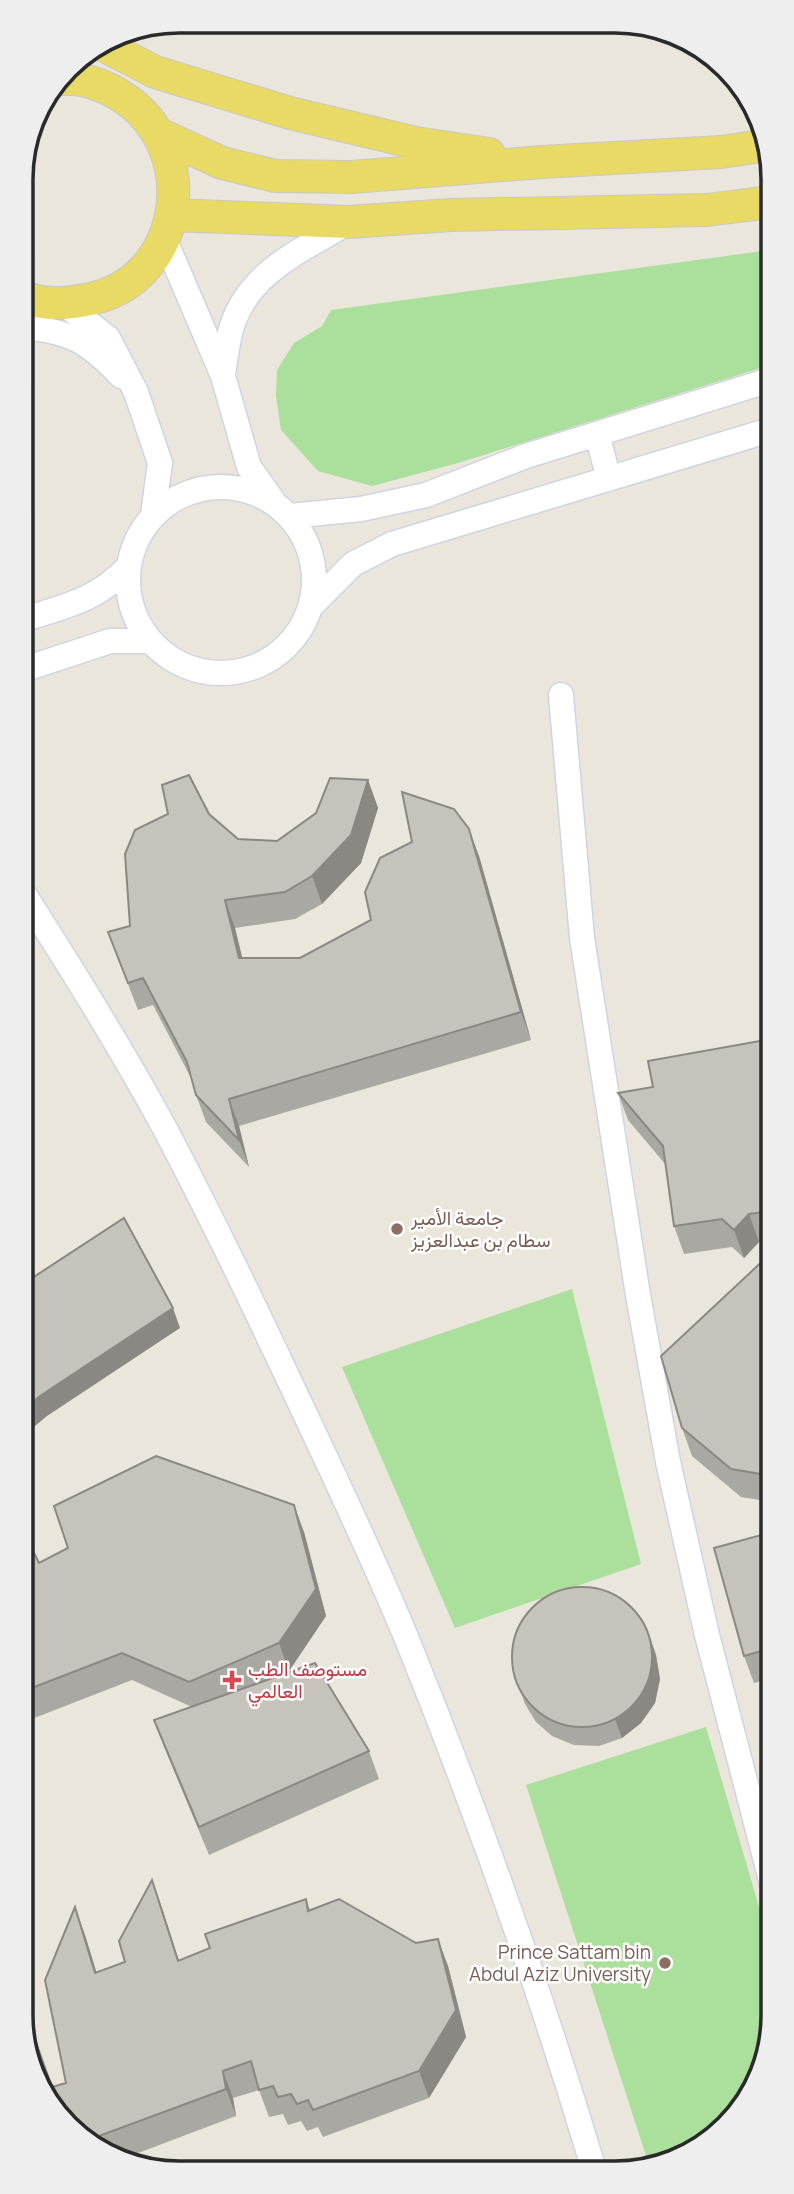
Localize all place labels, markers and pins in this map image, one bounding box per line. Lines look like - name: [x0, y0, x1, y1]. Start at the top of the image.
- place label: جامعة الأمير سطام بن عبدالعزيز: [410, 1205, 551, 1253]
- marker: جامعة الأمير سطام بن عبدالعزيز: [389, 1221, 405, 1237]
- place label: مستوصف الطب العالمي: [248, 1656, 367, 1707]
- marker: مستوصف الطب العالمي: [222, 1670, 242, 1690]
- place label: Prince Sattam bin Abdul Aziz University: [469, 1939, 651, 1987]
- marker: Prince Sattam bin Abdul Aziz University: [657, 1955, 673, 1971]

